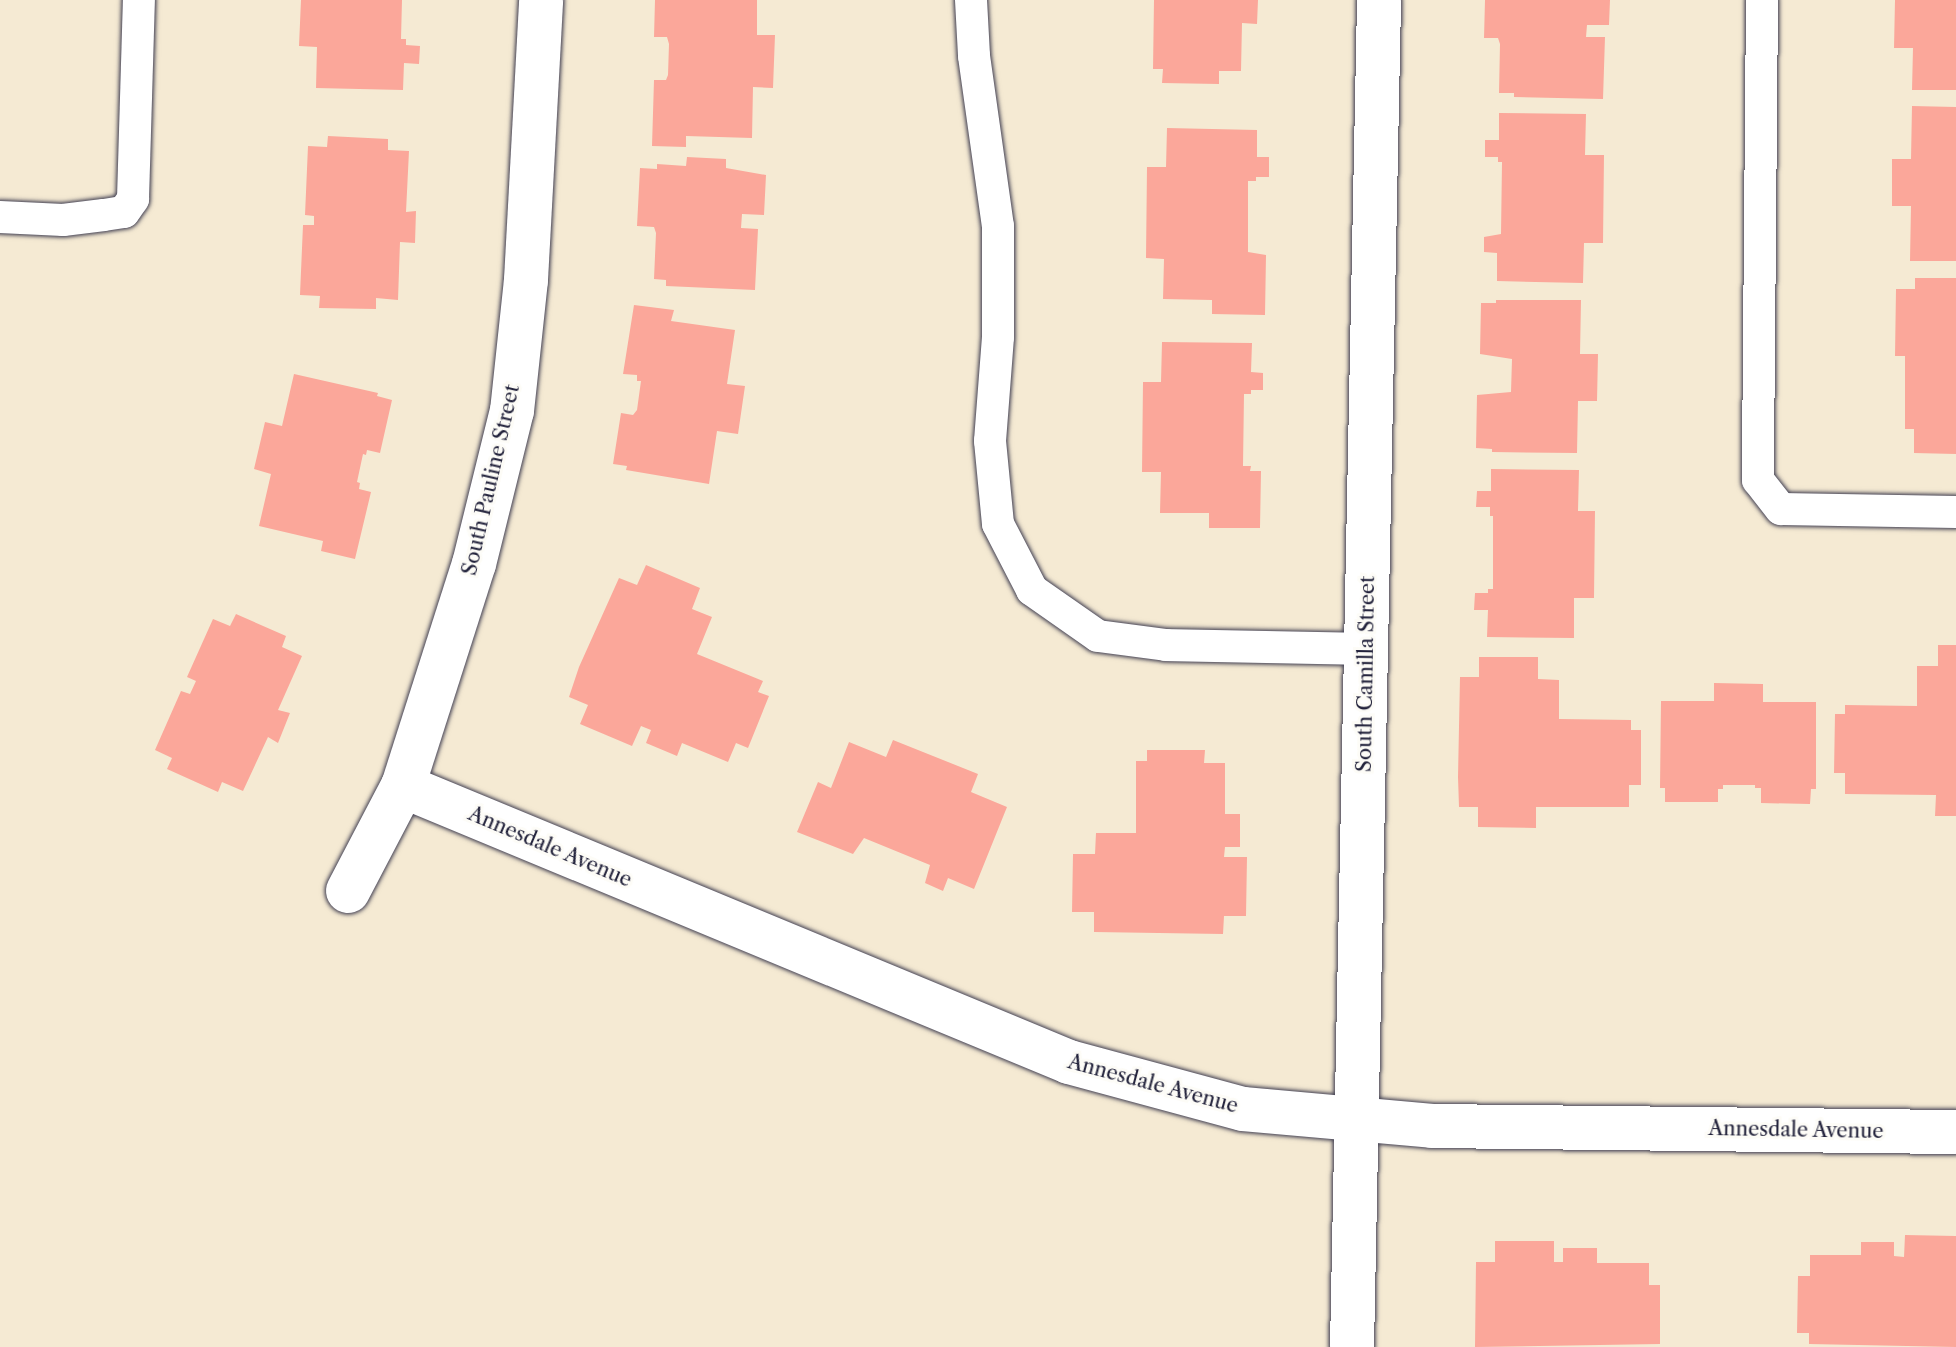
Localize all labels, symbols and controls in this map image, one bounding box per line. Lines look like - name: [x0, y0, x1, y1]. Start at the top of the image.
- street label: South Pauline Street: [457, 382, 525, 578]
- street label: South Camilla Street: [1352, 576, 1380, 772]
- street label: Annesdale Avenue: [464, 802, 636, 892]
- street label: Annesdale Avenue: [1065, 1050, 1241, 1118]
- street label: Annesdale Avenue: [1708, 1116, 1884, 1144]

